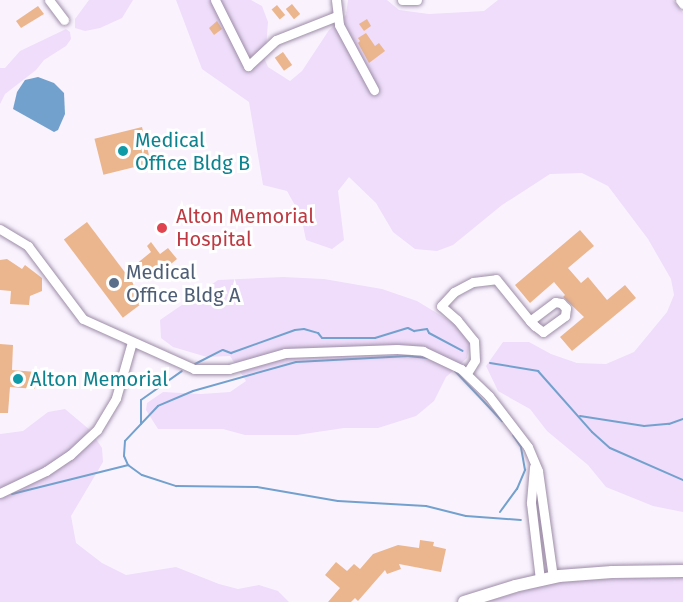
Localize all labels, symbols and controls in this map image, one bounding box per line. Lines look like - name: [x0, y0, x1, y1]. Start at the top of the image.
- place label: Medical Office Bldg B: [135, 128, 250, 175]
- marker: Medical Office Bldg B: [116, 144, 130, 158]
- place label: Alton Memorial Hospital: [176, 204, 314, 251]
- marker: Alton Memorial Hospital: [153, 219, 171, 237]
- place label: Medical Office Bldg A: [126, 260, 240, 307]
- marker: Medical Office Bldg A: [107, 276, 121, 290]
- place label: Alton Memorial: [30, 367, 168, 391]
- marker: Alton Memorial: [11, 372, 25, 386]

